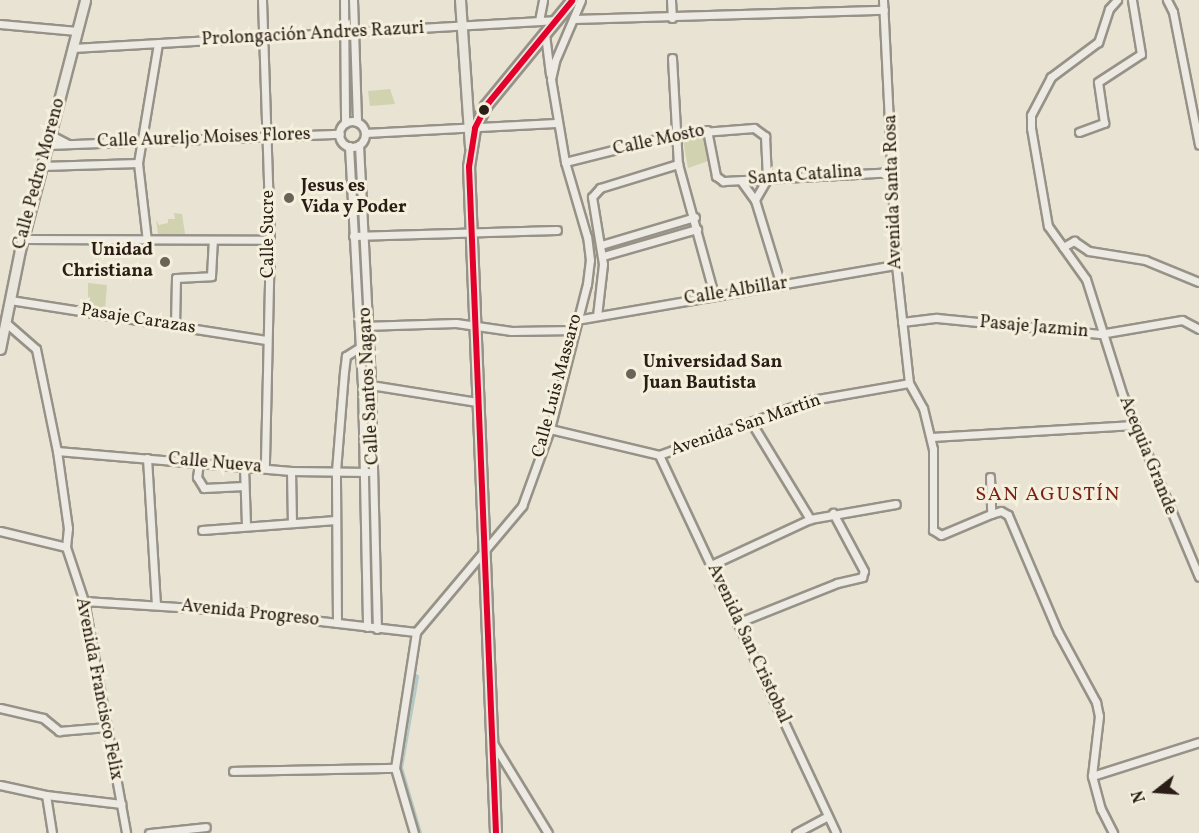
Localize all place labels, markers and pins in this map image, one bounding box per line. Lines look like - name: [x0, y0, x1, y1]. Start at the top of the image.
- unlabelled marker: [478, 104, 490, 116]
- place label: Jesus es Vida y Poder: [301, 177, 407, 219]
- marker: Jesus es Vida y Poder: [282, 191, 296, 205]
- place label: Unidad Christiana: [62, 241, 153, 284]
- marker: Unidad Christiana: [158, 255, 172, 269]
- place label: Universidad San Juan Bautista: [643, 353, 782, 395]
- marker: Universidad San Juan Bautista: [624, 367, 638, 381]

